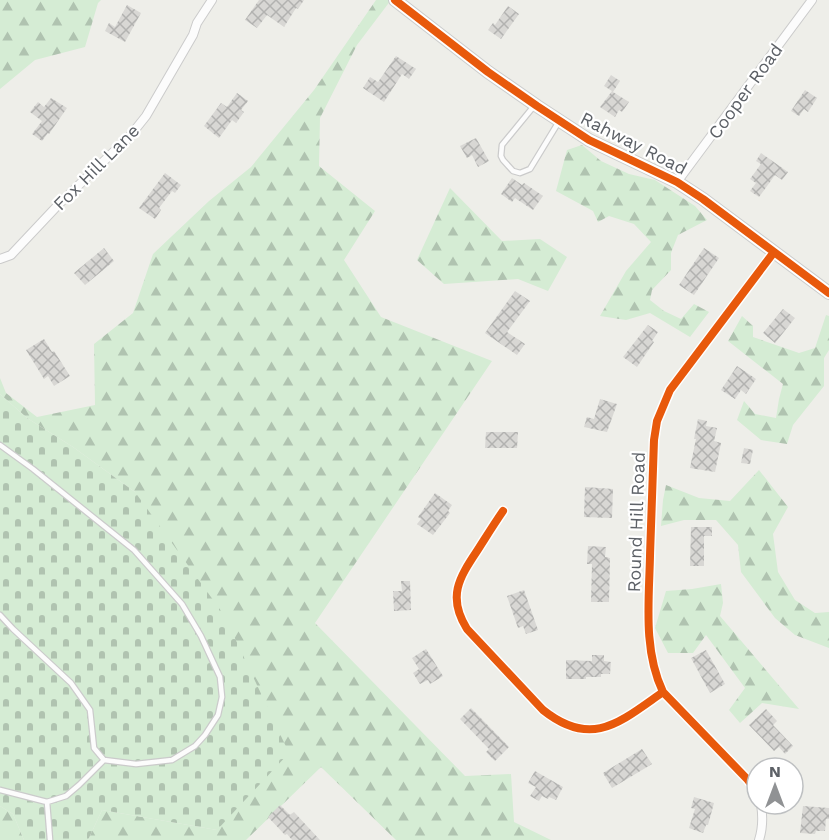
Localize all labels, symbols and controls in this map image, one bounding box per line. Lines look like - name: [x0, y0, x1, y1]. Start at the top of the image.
- street label: Cooper Road: [703, 39, 787, 143]
- street label: Rahway Road: [577, 107, 691, 179]
- street label: Fox Hill Lane: [49, 120, 143, 214]
- street label: Round Hill Road: [623, 451, 649, 593]
- north arrow: [745, 756, 805, 816]
- text: N: [769, 762, 781, 781]

